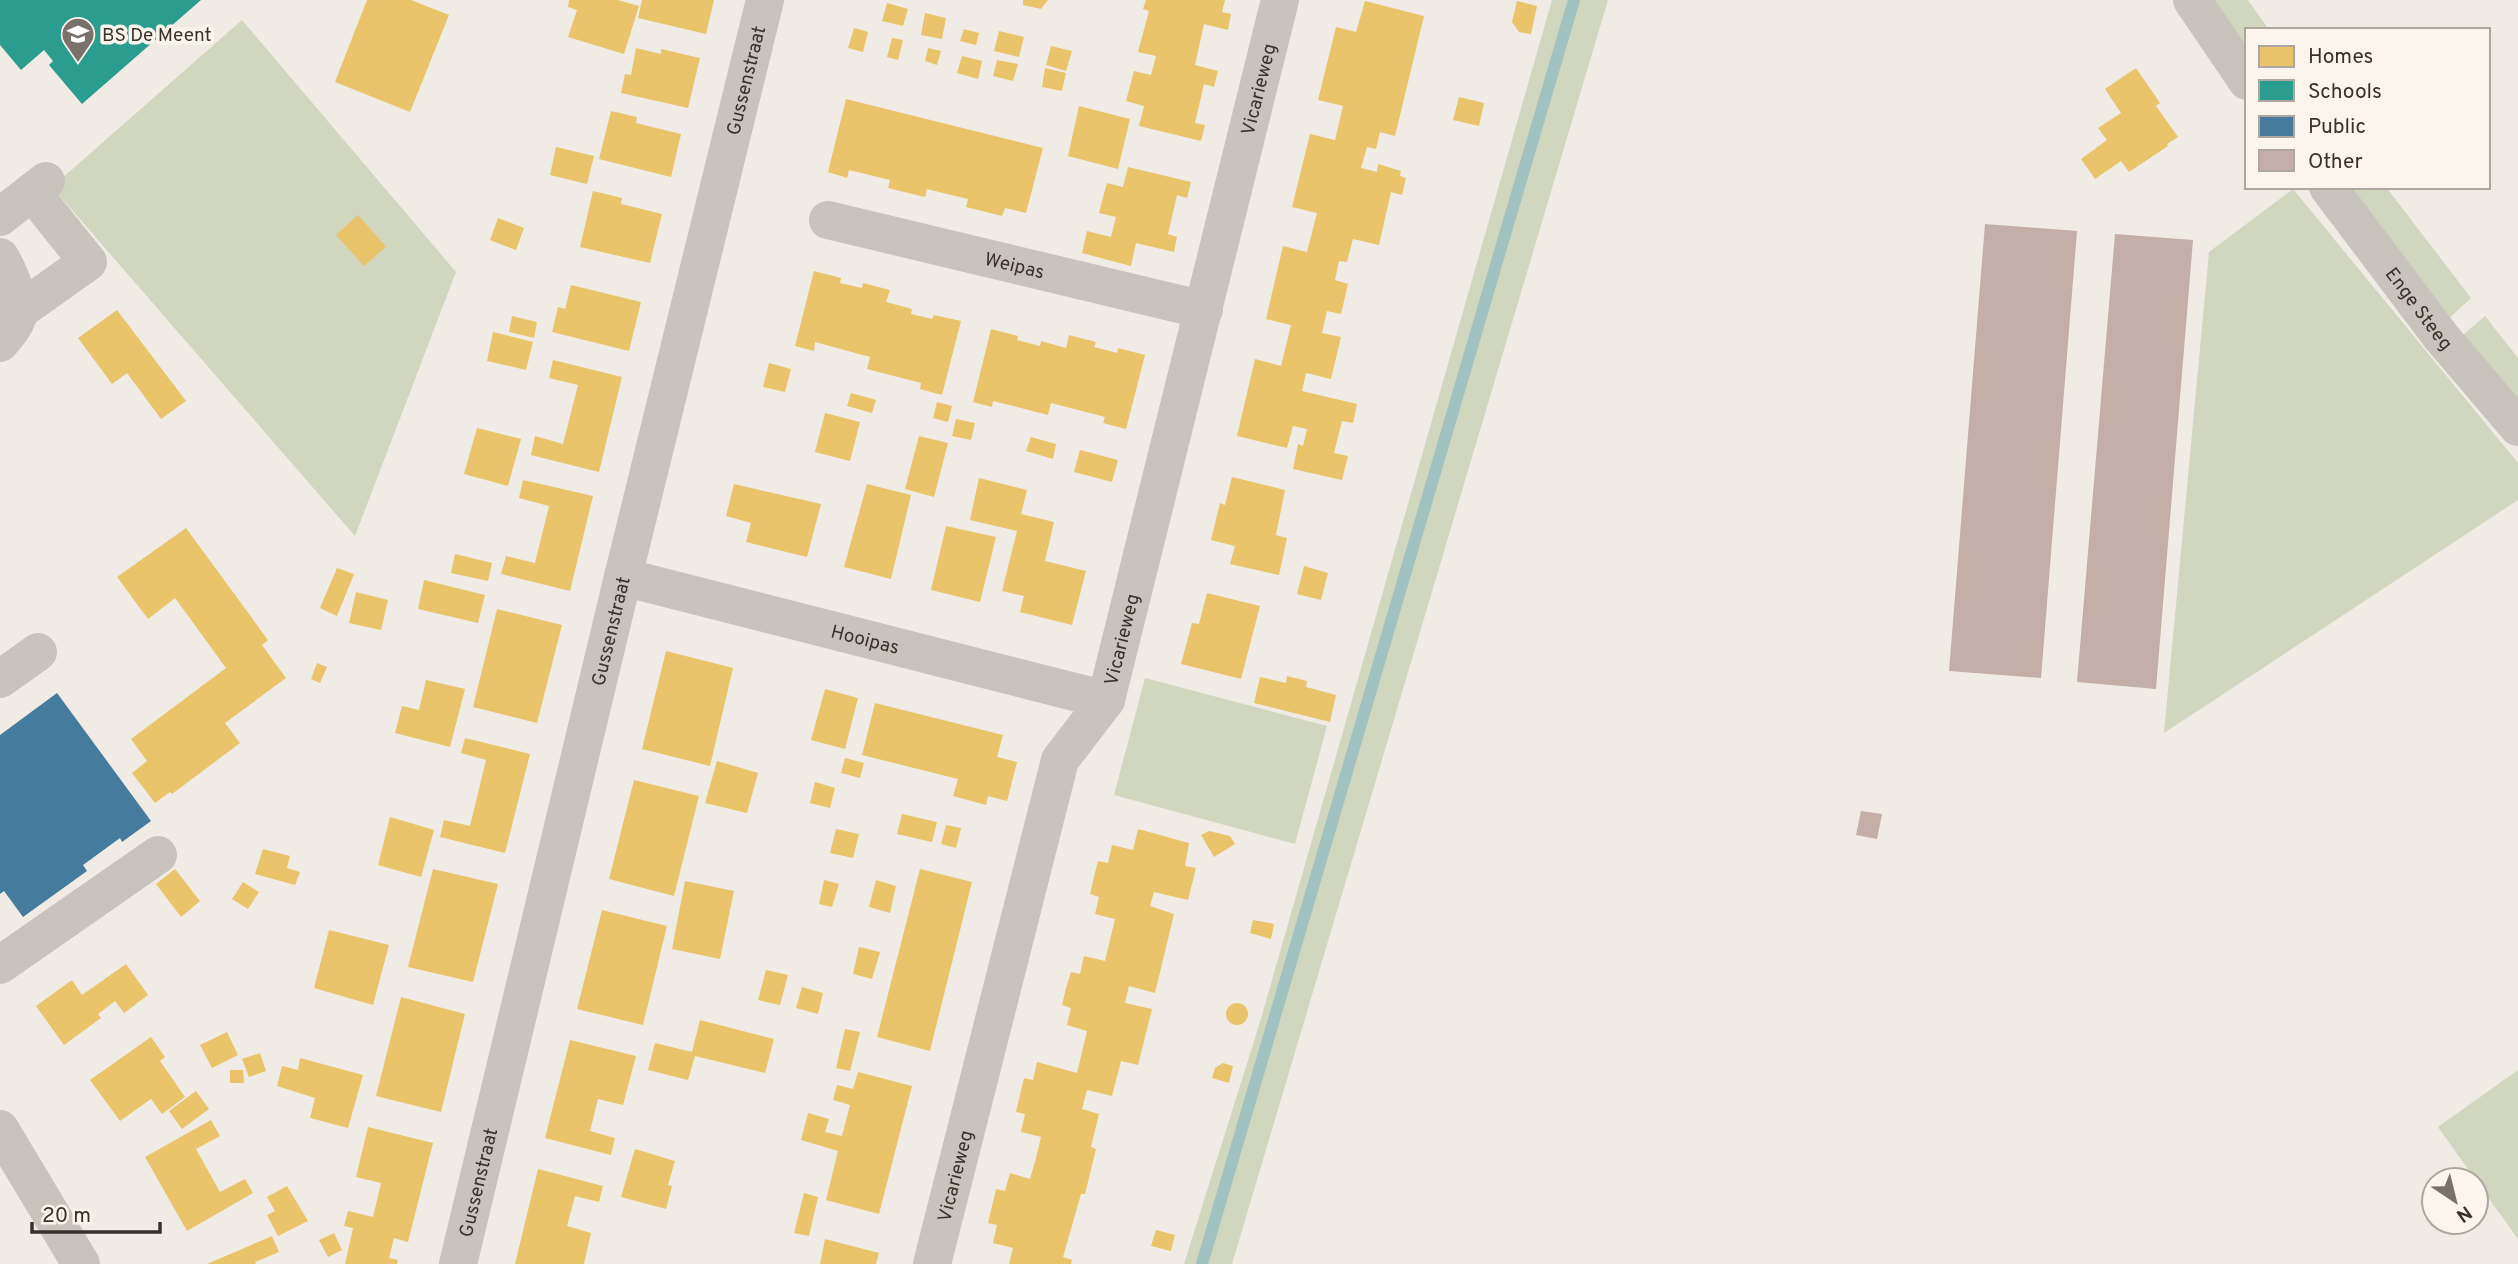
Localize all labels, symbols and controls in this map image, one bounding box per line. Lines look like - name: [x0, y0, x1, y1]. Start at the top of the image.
- school or university icon: BS De Meent: [59, 15, 97, 64]
- place label: BS De Meent: [102, 24, 212, 48]
- street label: Gussenstraat: [722, 24, 772, 138]
- legend: [2245, 28, 2490, 189]
- street label: Vicarieweg: [1237, 41, 1283, 138]
- text: Homes: [2308, 44, 2373, 71]
- text: Schools: [2308, 79, 2382, 106]
- text: Public: [2308, 114, 2366, 141]
- text: Other: [2308, 149, 2363, 176]
- street label: Weipas: [982, 248, 1047, 285]
- street label: Enge Steeg: [2379, 263, 2457, 356]
- street label: Gussenstraat: [587, 574, 637, 689]
- street label: Vicarieweg: [1100, 592, 1146, 688]
- street label: Hooipas: [828, 620, 901, 661]
- street label: Gussenstraat: [455, 1126, 504, 1240]
- street label: Vicarieweg: [933, 1128, 979, 1225]
- north arrow: [2420, 1166, 2490, 1236]
- scale bar: [32, 1190, 159, 1234]
- text: N: [2451, 1200, 2476, 1227]
- text: 20 m: [42, 1203, 91, 1230]

